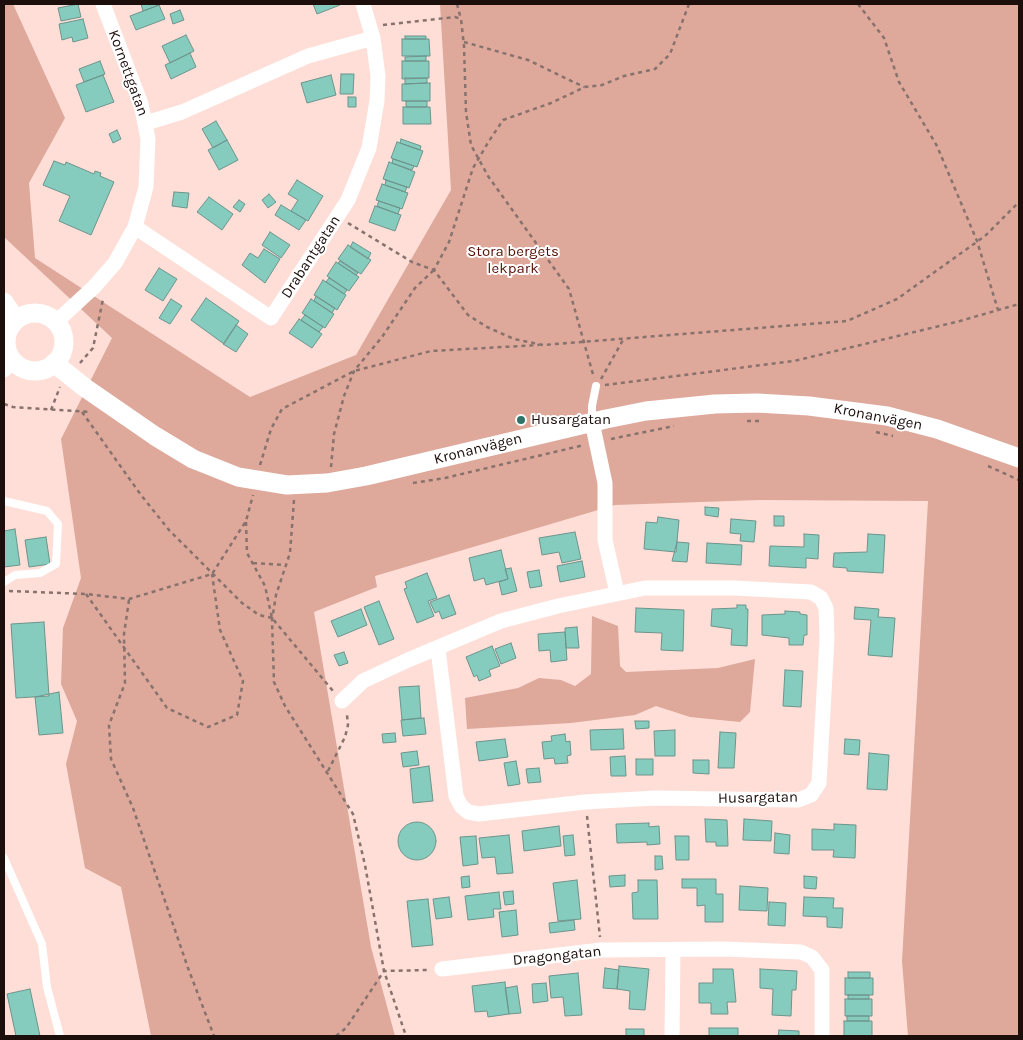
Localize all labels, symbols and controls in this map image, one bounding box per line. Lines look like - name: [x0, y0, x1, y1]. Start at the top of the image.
- street label: Kornettgatan: [104, 27, 152, 119]
- street label: Drabantgatan: [278, 212, 344, 302]
- park label: Stora bergets lekpark: [467, 243, 559, 278]
- street label: Kronanvägen: [832, 400, 924, 434]
- place label: Husargatan: [531, 411, 611, 429]
- marker: Husargatan: [515, 414, 527, 426]
- street label: Kronanvägen: [432, 429, 524, 469]
- street label: Husargatan: [718, 788, 798, 808]
- street label: Dragongatan: [512, 942, 602, 970]

